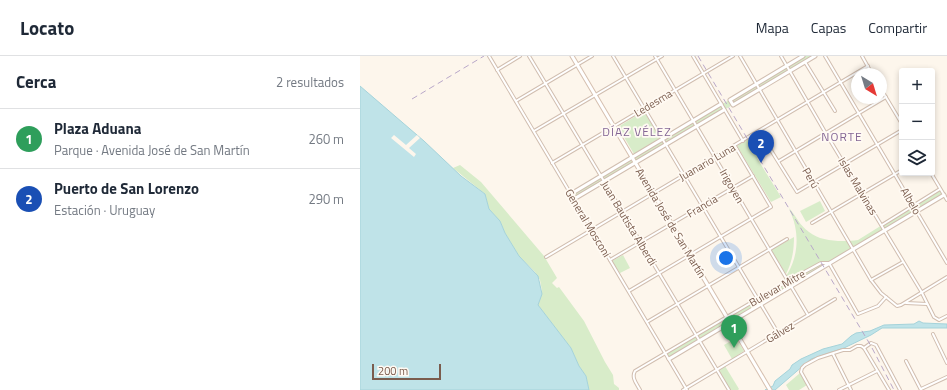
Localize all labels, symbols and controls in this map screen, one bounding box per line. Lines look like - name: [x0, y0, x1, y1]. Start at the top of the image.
- text: Locato: [20, 13, 74, 42]
- text: Mapa: [756, 17, 789, 38]
- text: Capas: [811, 17, 846, 38]
- text: Compartir: [868, 17, 927, 38]
- north arrow: [851, 68, 887, 104]
- map controls: [899, 68, 935, 176]
- button: +: [899, 68, 935, 104]
- text: Cerca: [16, 69, 56, 95]
- text: 2 resultados: [276, 72, 344, 92]
- street label: Ledesma: [631, 85, 676, 121]
- button: −: [899, 104, 935, 140]
- text: Plaza Aduana: [54, 117, 141, 140]
- district label: DÍAZ VÉLEZ: [602, 122, 672, 141]
- district label: NORTE: [821, 127, 863, 146]
- text: 1: [25, 129, 33, 149]
- text: 260 m: [308, 129, 344, 149]
- pin: 2: [748, 130, 774, 163]
- street label: Juanario Luna: [676, 139, 739, 185]
- text: Parque · Avenida José de San Martín: [54, 140, 250, 160]
- button: layers: [899, 140, 935, 176]
- street label: Islas Malvinas: [834, 154, 882, 218]
- street label: Avenida José de San Martín: [632, 165, 710, 281]
- street label: Perú: [799, 165, 823, 192]
- street label: Irigoyen: [716, 166, 748, 206]
- text: Puerto de San Lorenzo: [54, 177, 199, 200]
- street label: Juan Bautista Alberdi: [597, 178, 661, 268]
- street label: Albelo: [897, 185, 925, 218]
- street label: General Mosconi: [561, 186, 615, 260]
- text: 2: [25, 189, 33, 209]
- text: 290 m: [308, 189, 344, 209]
- street label: Francia: [684, 190, 721, 221]
- text: Estación · Uruguay: [54, 200, 155, 220]
- your location: [716, 248, 736, 268]
- street label: Bulevar Mitre: [746, 265, 808, 311]
- pin: 1: [721, 315, 747, 348]
- street label: Gálvez: [763, 317, 797, 347]
- scale bar: [372, 362, 441, 381]
- text: 200 m: [378, 363, 408, 379]

